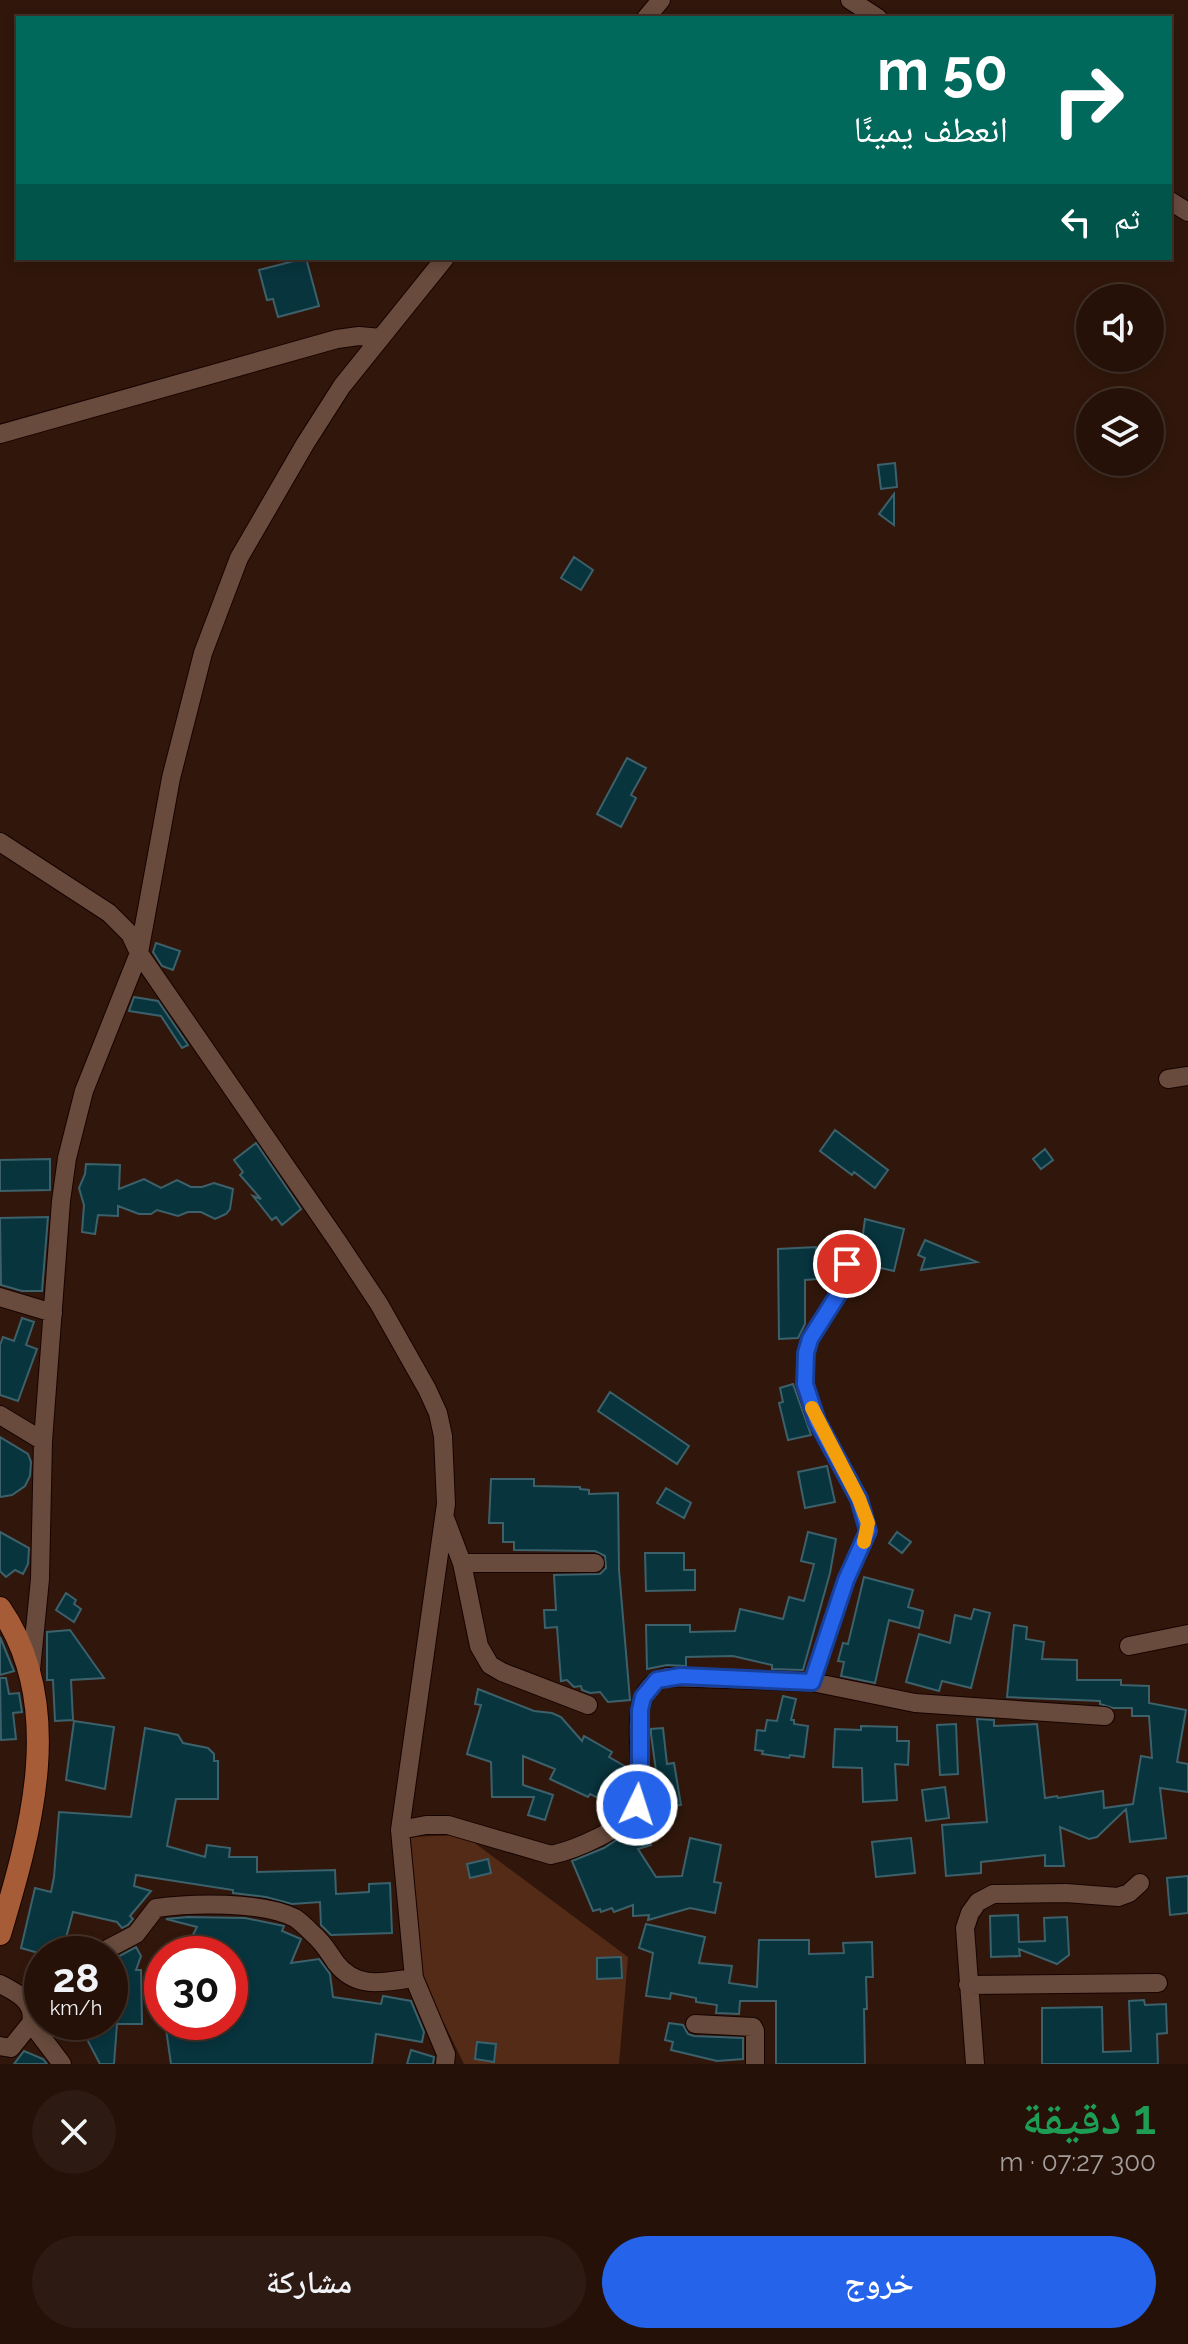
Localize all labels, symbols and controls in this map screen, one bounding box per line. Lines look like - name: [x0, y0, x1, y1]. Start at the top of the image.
- text: 50 m: [877, 37, 1008, 103]
- icon: right: [1036, 48, 1140, 152]
- text: انعطف يمينًا: [854, 108, 1008, 150]
- icon: left: [1054, 200, 1098, 244]
- text: ثم: [1114, 201, 1140, 236]
- map controls: [1076, 284, 1164, 476]
- button: sound: [1076, 284, 1164, 372]
- button: layers: [1076, 388, 1164, 476]
- pin: [813, 1230, 881, 1298]
- icon: arrive: [825, 1242, 869, 1286]
- position arrow: [595, 1763, 679, 1847]
- speed limit sign: 30: [144, 1936, 248, 2040]
- text: 28: [53, 1954, 99, 2001]
- text: km/h: [50, 1996, 102, 2020]
- text: 1 دقيقة: [1022, 2089, 1156, 2145]
- button: close: [32, 2090, 116, 2174]
- text: 300 m · 07:27: [1000, 2147, 1156, 2177]
- button: مشاركة: [32, 2236, 586, 2328]
- button: خروج: [602, 2236, 1156, 2328]

